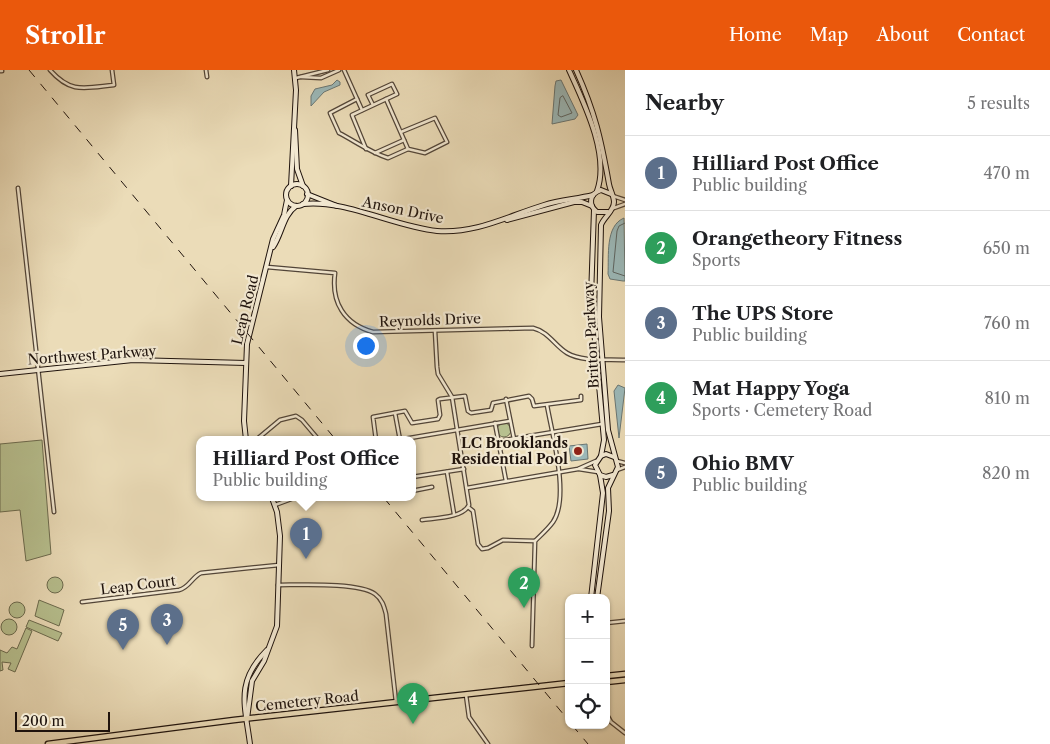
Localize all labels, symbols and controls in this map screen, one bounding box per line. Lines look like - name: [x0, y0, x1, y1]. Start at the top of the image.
- text: Strollr: [25, 21, 105, 50]
- text: Home: [729, 24, 782, 46]
- text: Map: [810, 24, 848, 46]
- text: About: [876, 24, 929, 46]
- text: Contact: [957, 24, 1025, 46]
- text: Nearby: [645, 90, 724, 115]
- text: 5 results: [967, 93, 1030, 113]
- text: Hilliard Post Office: [692, 152, 879, 175]
- text: 1: [657, 163, 665, 183]
- text: 470 m: [984, 163, 1030, 183]
- text: Public building: [692, 175, 807, 195]
- street label: Anson Drive: [360, 192, 445, 227]
- text: Orangetheory Fitness: [692, 227, 902, 250]
- text: 2: [656, 238, 666, 258]
- text: 650 m: [983, 238, 1030, 258]
- text: Sports: [692, 250, 741, 270]
- street label: Leap Road: [228, 273, 262, 347]
- street label: Britton Parkway: [579, 281, 603, 389]
- text: The UPS Store: [692, 302, 833, 325]
- street label: Reynolds Drive: [379, 309, 481, 331]
- text: 3: [656, 313, 666, 333]
- text: 760 m: [984, 313, 1030, 333]
- text: Public building: [692, 325, 807, 345]
- your location: [353, 333, 379, 359]
- street label: Northwest Parkway: [27, 342, 157, 368]
- text: Mat Happy Yoga: [692, 377, 850, 400]
- text: 4: [656, 388, 666, 408]
- text: 810 m: [984, 388, 1030, 408]
- text: Sports · Cemetery Road: [692, 400, 872, 420]
- place label: LC Brooklands Residential Pool: [451, 434, 568, 468]
- popup: [196, 436, 416, 501]
- marker: LC Brooklands Residential Pool: [572, 445, 584, 457]
- text: Hilliard Post Office: [213, 447, 399, 470]
- text: Ohio BMV: [692, 452, 794, 475]
- text: 5: [657, 463, 665, 483]
- text: 820 m: [982, 463, 1030, 483]
- text: Public building: [213, 470, 327, 490]
- text: Public building: [692, 475, 807, 495]
- pin: 1: [290, 518, 322, 559]
- pin: 2: [508, 567, 540, 608]
- street label: Leap Court: [99, 571, 177, 599]
- map controls: [565, 594, 610, 729]
- button: +: [565, 594, 610, 639]
- pin: 3: [151, 604, 183, 645]
- pin: 5: [107, 609, 139, 650]
- button: −: [565, 639, 610, 684]
- pin: 4: [397, 683, 429, 724]
- button: locate: [565, 684, 610, 729]
- street label: Cemetery Road: [254, 687, 360, 715]
- scale bar: [15, 709, 110, 732]
- text: 200 m: [22, 712, 65, 730]

